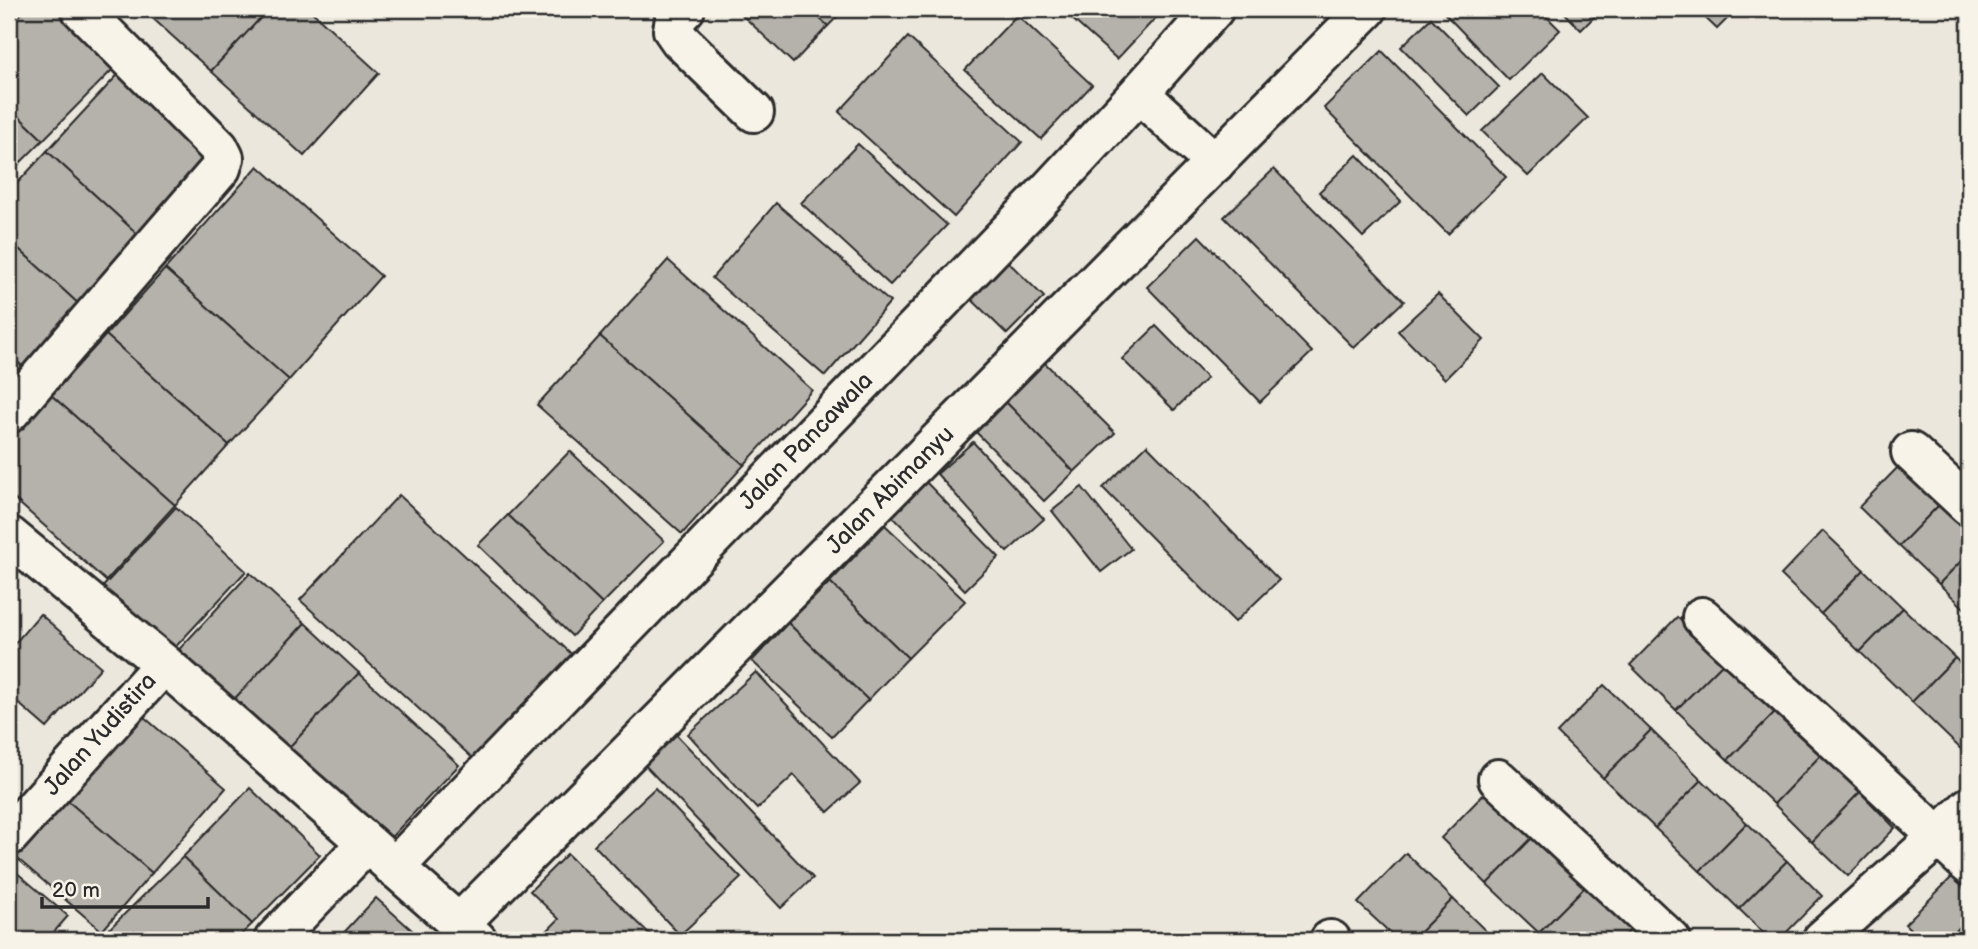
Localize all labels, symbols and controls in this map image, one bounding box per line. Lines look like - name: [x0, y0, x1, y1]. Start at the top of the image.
- street label: Jalan Pancawala: [733, 366, 879, 516]
- street label: Jalan Abimanyu: [820, 420, 960, 560]
- street label: Jalan Yudistira: [37, 667, 163, 801]
- scale bar: [42, 865, 208, 909]
- text: 20 m: [52, 878, 100, 903]

